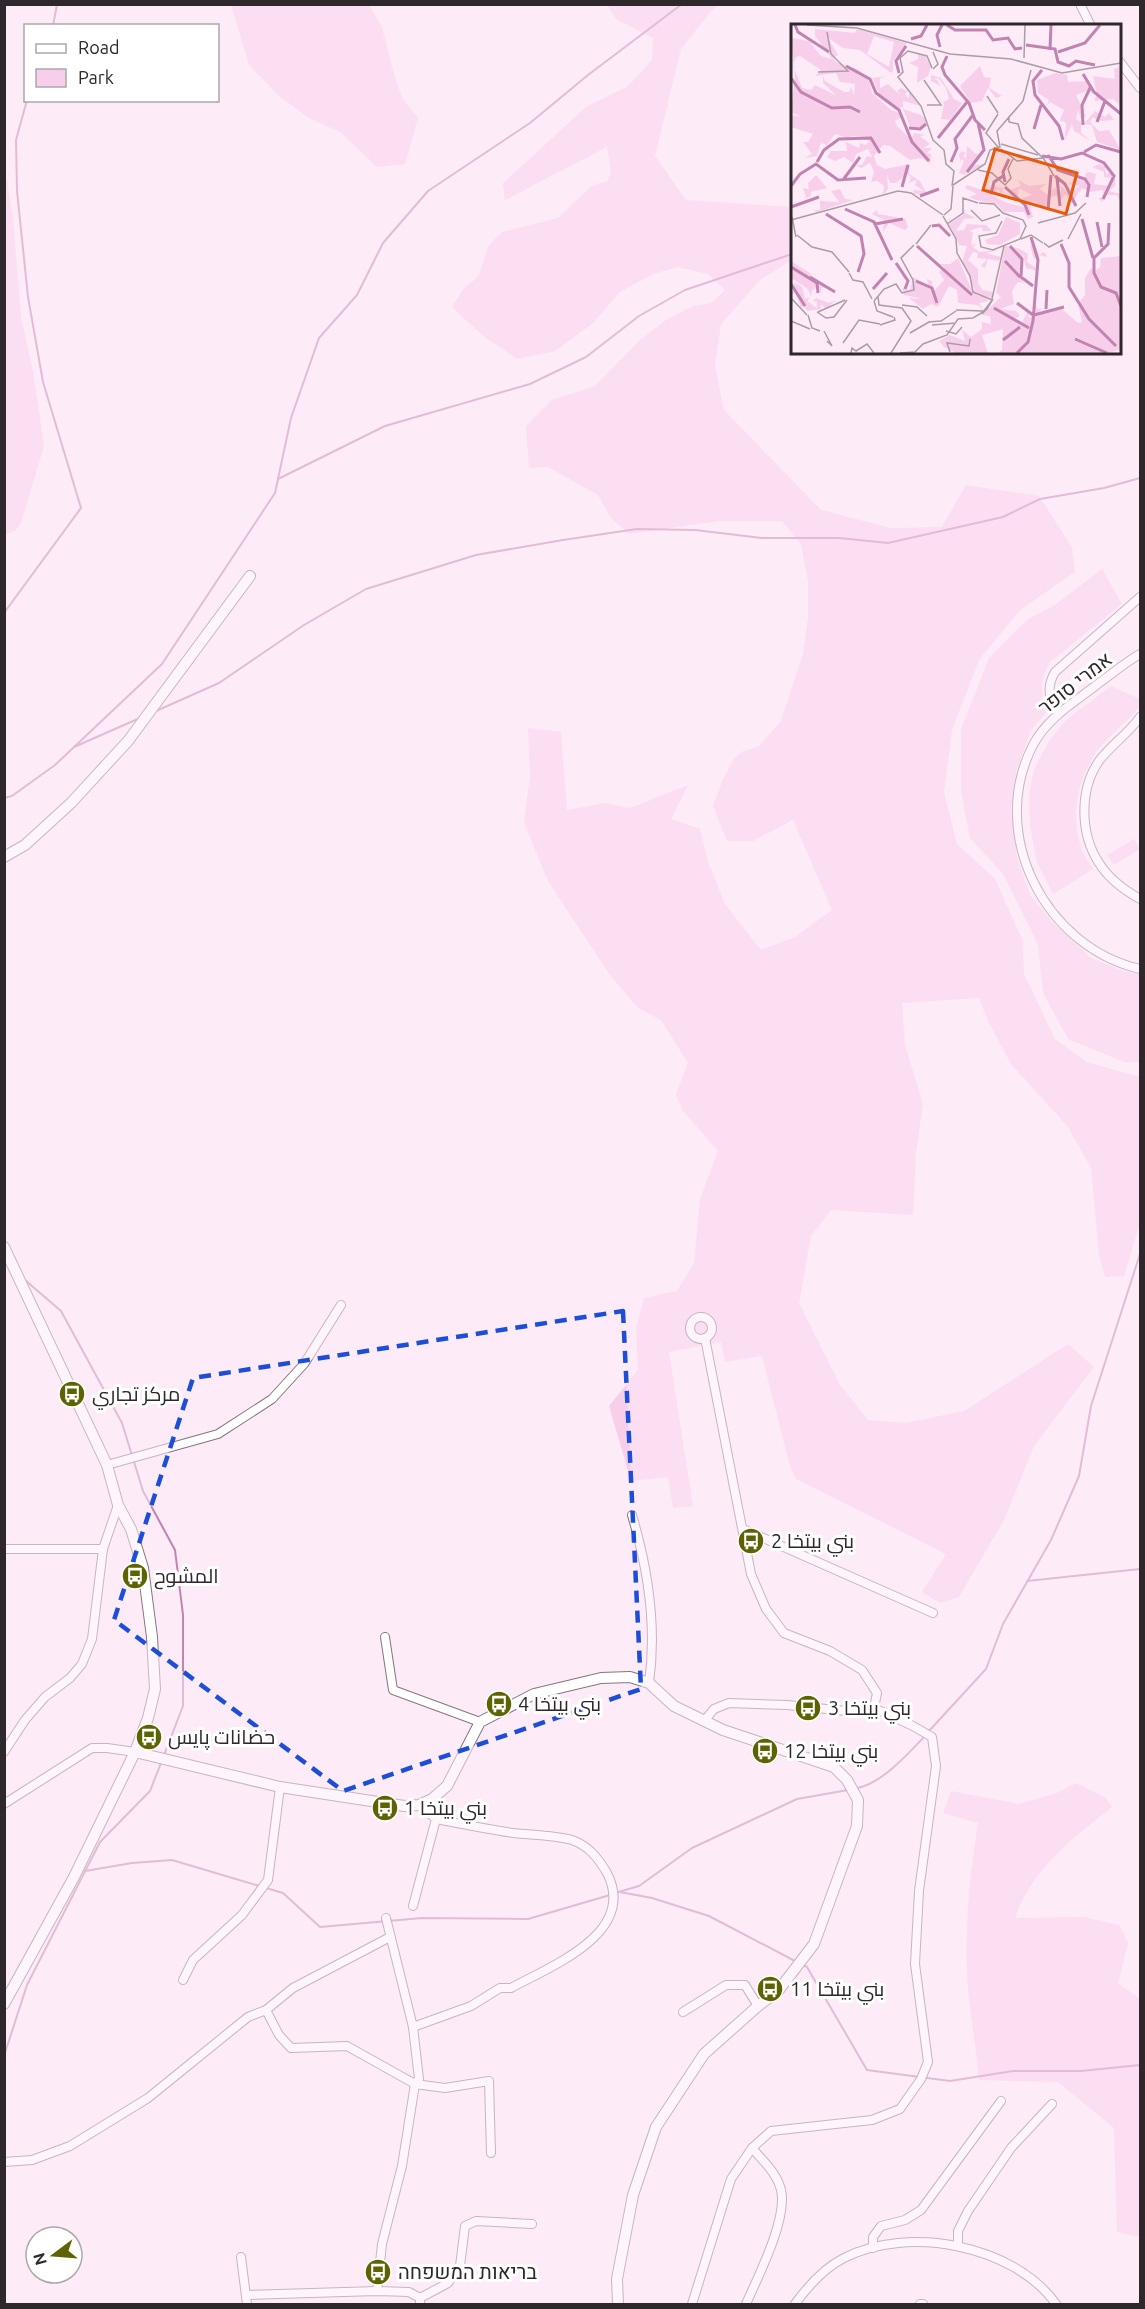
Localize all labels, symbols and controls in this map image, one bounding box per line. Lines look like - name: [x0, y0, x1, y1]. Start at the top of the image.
- legend: [24, 24, 219, 102]
- inset map: [791, 24, 1121, 354]
- text: Road: [78, 37, 120, 57]
- text: Park: [78, 67, 114, 87]
- street label: אמרי סופר: [1033, 647, 1116, 718]
- bus stop icon: مركز تجاري: [57, 1379, 87, 1409]
- place label: مركز تجاري: [92, 1382, 180, 1410]
- bus stop icon: بني بيتخا 2: [736, 1526, 766, 1556]
- place label: بني بيتخا 2: [771, 1529, 854, 1557]
- bus stop icon: المشوح: [120, 1561, 150, 1591]
- place label: المشوح: [154, 1564, 219, 1590]
- bus stop icon: بني بيتخا 4: [484, 1689, 514, 1719]
- place label: بني بيتخا 4: [518, 1692, 601, 1720]
- bus stop icon: بني بيتخا 3: [793, 1693, 823, 1723]
- place label: بني بيتخا 3: [828, 1696, 911, 1724]
- bus stop icon: حضانات پايس: [134, 1722, 164, 1752]
- place label: حضانات پايس: [168, 1725, 275, 1750]
- bus stop icon: بني بيتخا 12: [750, 1736, 780, 1766]
- place label: بني بيتخا 12: [784, 1739, 878, 1767]
- bus stop icon: بني بيتخا 1: [370, 1793, 400, 1823]
- place label: بني بيتخا 1: [404, 1796, 487, 1824]
- bus stop icon: بني بيتخا 11: [755, 1974, 785, 2004]
- place label: بني بيتخا 11: [790, 1977, 884, 2005]
- north arrow: [24, 2225, 84, 2285]
- text: N: [29, 2251, 50, 2267]
- bus stop icon: בריאות המשפחה: [363, 2257, 393, 2287]
- place label: בריאות המשפחה: [398, 2260, 537, 2283]

